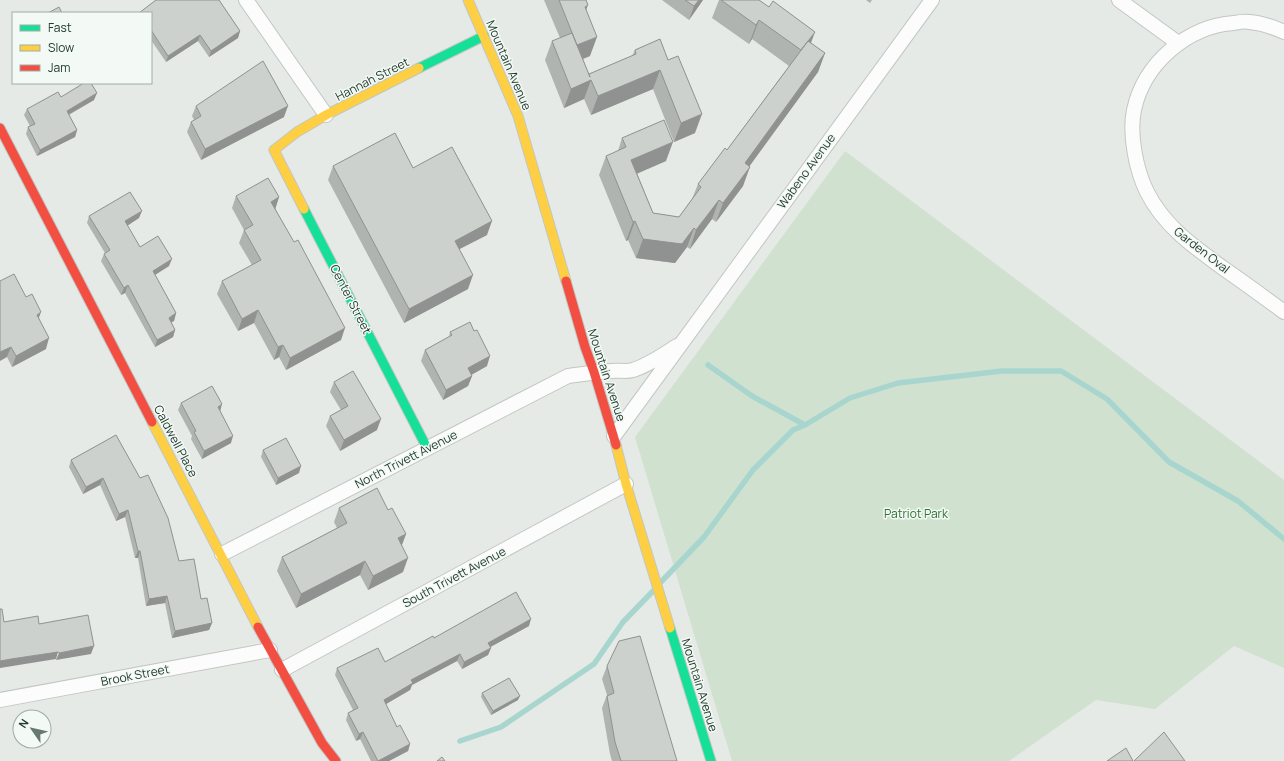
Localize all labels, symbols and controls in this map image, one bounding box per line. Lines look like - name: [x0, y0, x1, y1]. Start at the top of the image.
- legend: [12, 12, 152, 84]
- street label: Mountain Avenue: [482, 17, 536, 113]
- text: Fast: [48, 19, 72, 36]
- text: Slow: [48, 39, 74, 56]
- street label: Hannah Street: [332, 53, 412, 105]
- text: Jam: [48, 59, 70, 76]
- street label: Wabeno Avenue: [773, 130, 839, 212]
- street label: Garden Oval: [1170, 223, 1234, 277]
- street label: Center Street: [326, 261, 376, 337]
- street label: Mountain Avenue: [584, 327, 630, 423]
- street label: Caldwell Place: [150, 402, 202, 480]
- street label: North Trivett Avenue: [352, 426, 460, 492]
- park label: Patriot Park: [884, 505, 949, 522]
- street label: South Trivett Avenue: [399, 543, 509, 611]
- street label: Mountain Avenue: [678, 636, 722, 734]
- street label: Brook Street: [99, 660, 171, 690]
- north arrow: [12, 709, 52, 749]
- text: N: [15, 716, 32, 731]

